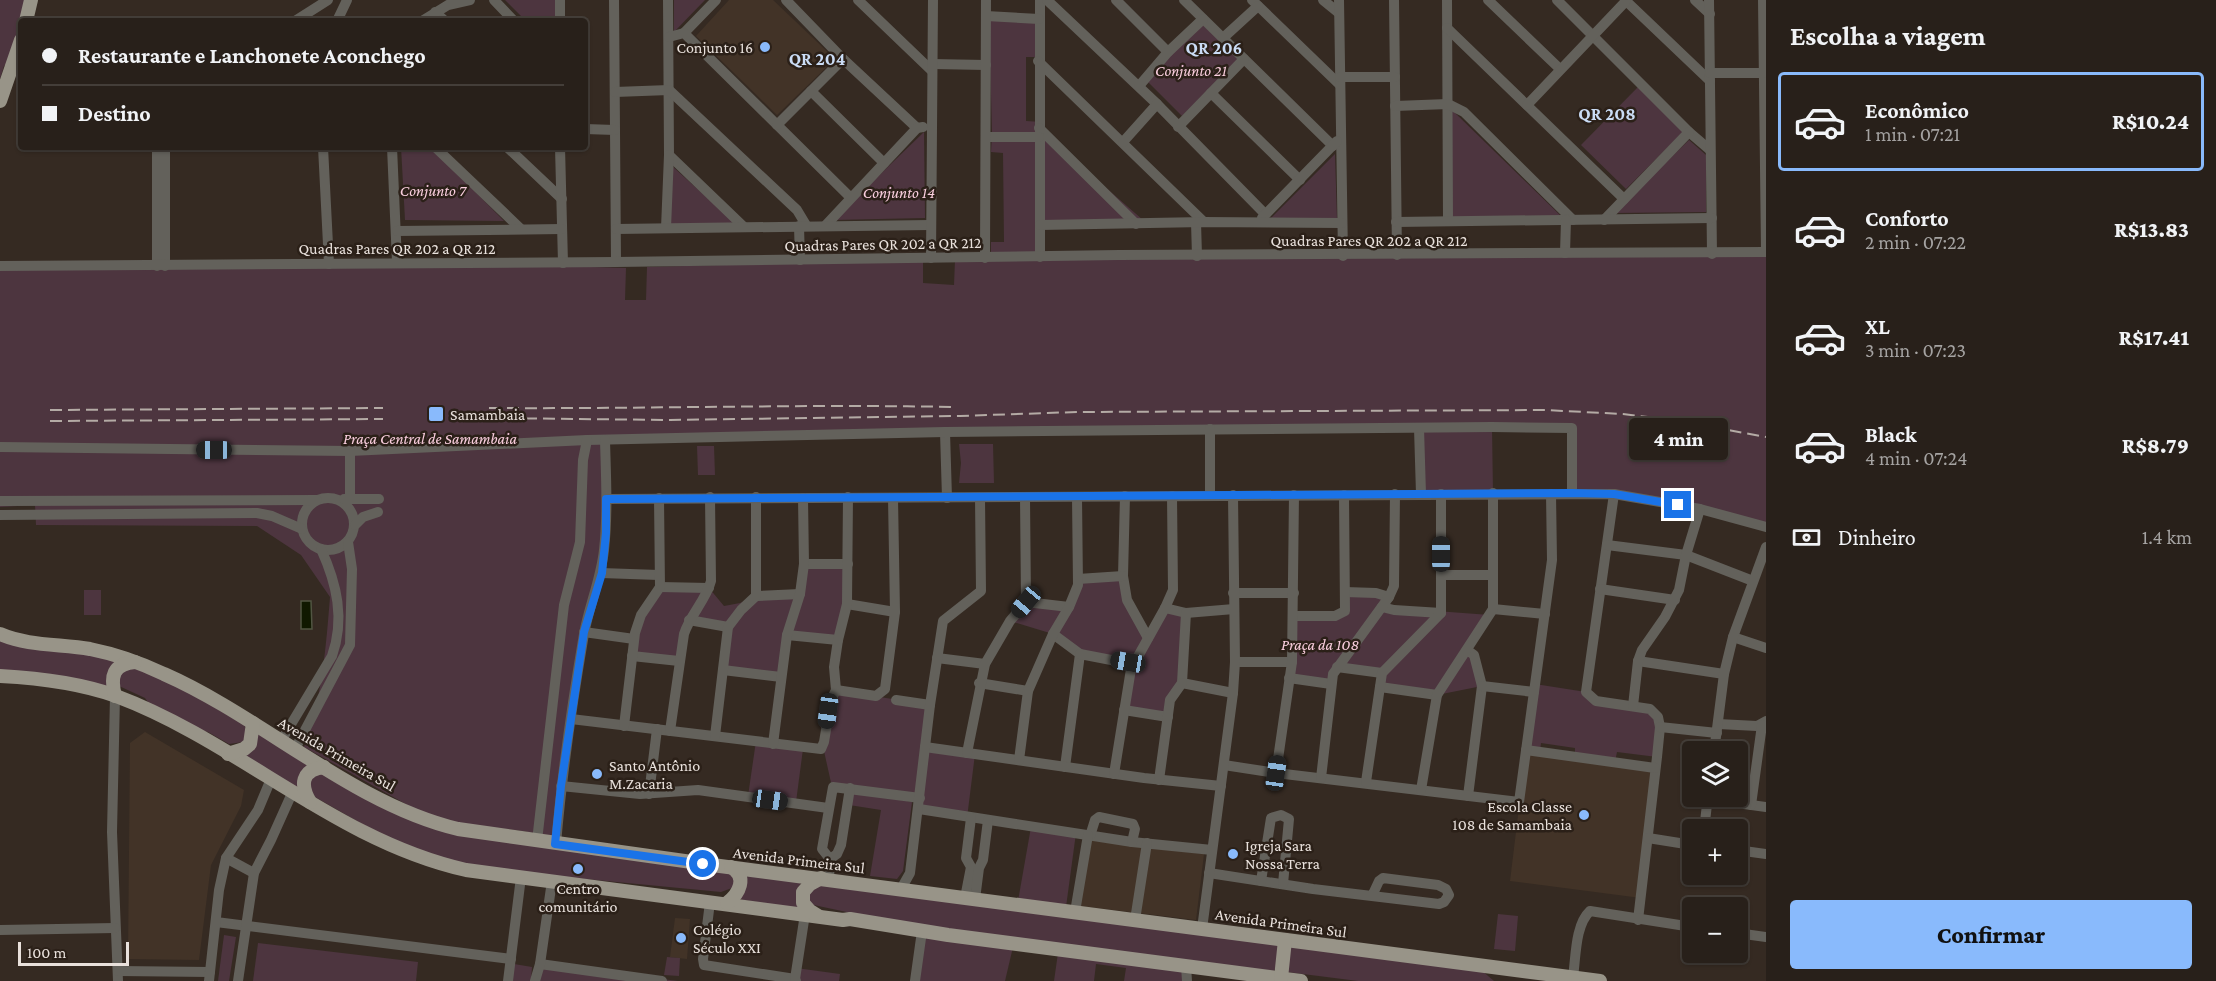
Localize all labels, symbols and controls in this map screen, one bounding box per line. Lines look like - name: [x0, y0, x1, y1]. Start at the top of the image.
- text: Escolha a viagem: [1790, 21, 1986, 51]
- district label: QR 206: [1186, 38, 1242, 58]
- place label: Conjunto 16: [677, 39, 753, 57]
- marker: Conjunto 16: [758, 40, 772, 54]
- text: Restaurante e Lanchonete Aconchego: [78, 43, 426, 68]
- district label: QR 204: [789, 49, 846, 69]
- park label: Conjunto 21: [1155, 62, 1227, 80]
- icon: car: [1793, 95, 1847, 149]
- text: Econômico: [1865, 98, 1969, 123]
- text: Destino: [78, 101, 151, 126]
- district label: QR 208: [1578, 104, 1636, 124]
- text: R$10.24: [2112, 109, 2189, 134]
- text: 1 min · 07:21: [1865, 123, 1960, 145]
- park label: Conjunto 7: [400, 182, 468, 200]
- park label: Conjunto 14: [863, 184, 935, 202]
- icon: car: [1793, 203, 1847, 257]
- text: Conforto: [1865, 206, 1949, 231]
- text: R$13.83: [2114, 217, 2189, 242]
- text: 2 min · 07:22: [1865, 231, 1966, 253]
- street label: Quadras Pares QR 202 a QR 212: [1270, 232, 1468, 249]
- street label: Quadras Pares QR 202 a QR 212: [784, 234, 982, 254]
- street label: Quadras Pares QR 202 a QR 212: [298, 240, 496, 257]
- icon: car: [1793, 311, 1847, 365]
- text: XL: [1865, 314, 1890, 339]
- text: R$17.41: [2119, 325, 2189, 350]
- text: 3 min · 07:23: [1865, 339, 1966, 361]
- marker: Samambaia: [427, 405, 445, 423]
- place label: Samambaia: [450, 406, 526, 423]
- callout: 4 min: [1628, 418, 1728, 460]
- icon: car: [1793, 419, 1847, 473]
- text: Black: [1865, 422, 1917, 447]
- text: 4 min: [1654, 428, 1703, 450]
- park label: Praça Central de Samambaia: [343, 430, 517, 448]
- text: R$8.79: [2122, 433, 2189, 458]
- car: [196, 441, 232, 459]
- text: 4 min · 07:24: [1865, 447, 1967, 469]
- route end: [1664, 491, 1691, 518]
- icon: cash: [1790, 521, 1823, 554]
- text: Dinheiro: [1838, 525, 1916, 550]
- text: 1.4 km: [2142, 526, 2192, 548]
- car: [1432, 536, 1450, 572]
- car: [1008, 582, 1044, 622]
- park label: Praça da 108: [1281, 636, 1359, 654]
- car: [1109, 650, 1147, 674]
- car: [817, 692, 839, 730]
- street label: Avenida Primeira Sul: [275, 713, 399, 795]
- map controls: [1682, 741, 1748, 963]
- button: layers: [1682, 741, 1748, 807]
- car: [1265, 754, 1287, 792]
- place label: Santo Antônio M.Zacaria: [609, 757, 700, 792]
- marker: Santo Antônio M.Zacaria: [590, 767, 604, 781]
- car: [751, 789, 789, 811]
- place label: Escola Classe 108 de Samambaia: [1452, 798, 1573, 833]
- marker: Escola Classe 108 de Samambaia: [1577, 808, 1591, 822]
- button: +: [1682, 819, 1748, 885]
- place label: Igreja Sara Nossa Terra: [1245, 837, 1321, 872]
- street label: Avenida Primeira Sul: [732, 843, 866, 877]
- marker: Igreja Sara Nossa Terra: [1226, 847, 1240, 861]
- route start: [689, 850, 716, 877]
- marker: Centro comunitário: [571, 862, 585, 876]
- place label: Centro comunitário: [538, 880, 618, 915]
- button: −: [1682, 897, 1748, 963]
- button: Confirmar: [1790, 900, 2192, 969]
- street label: Avenida Primeira Sul: [1214, 905, 1348, 941]
- place label: Colégio Século XXI: [693, 921, 761, 956]
- marker: Colégio Século XXI: [674, 931, 688, 945]
- scale bar: [18, 939, 129, 966]
- text: 100 m: [27, 944, 66, 961]

